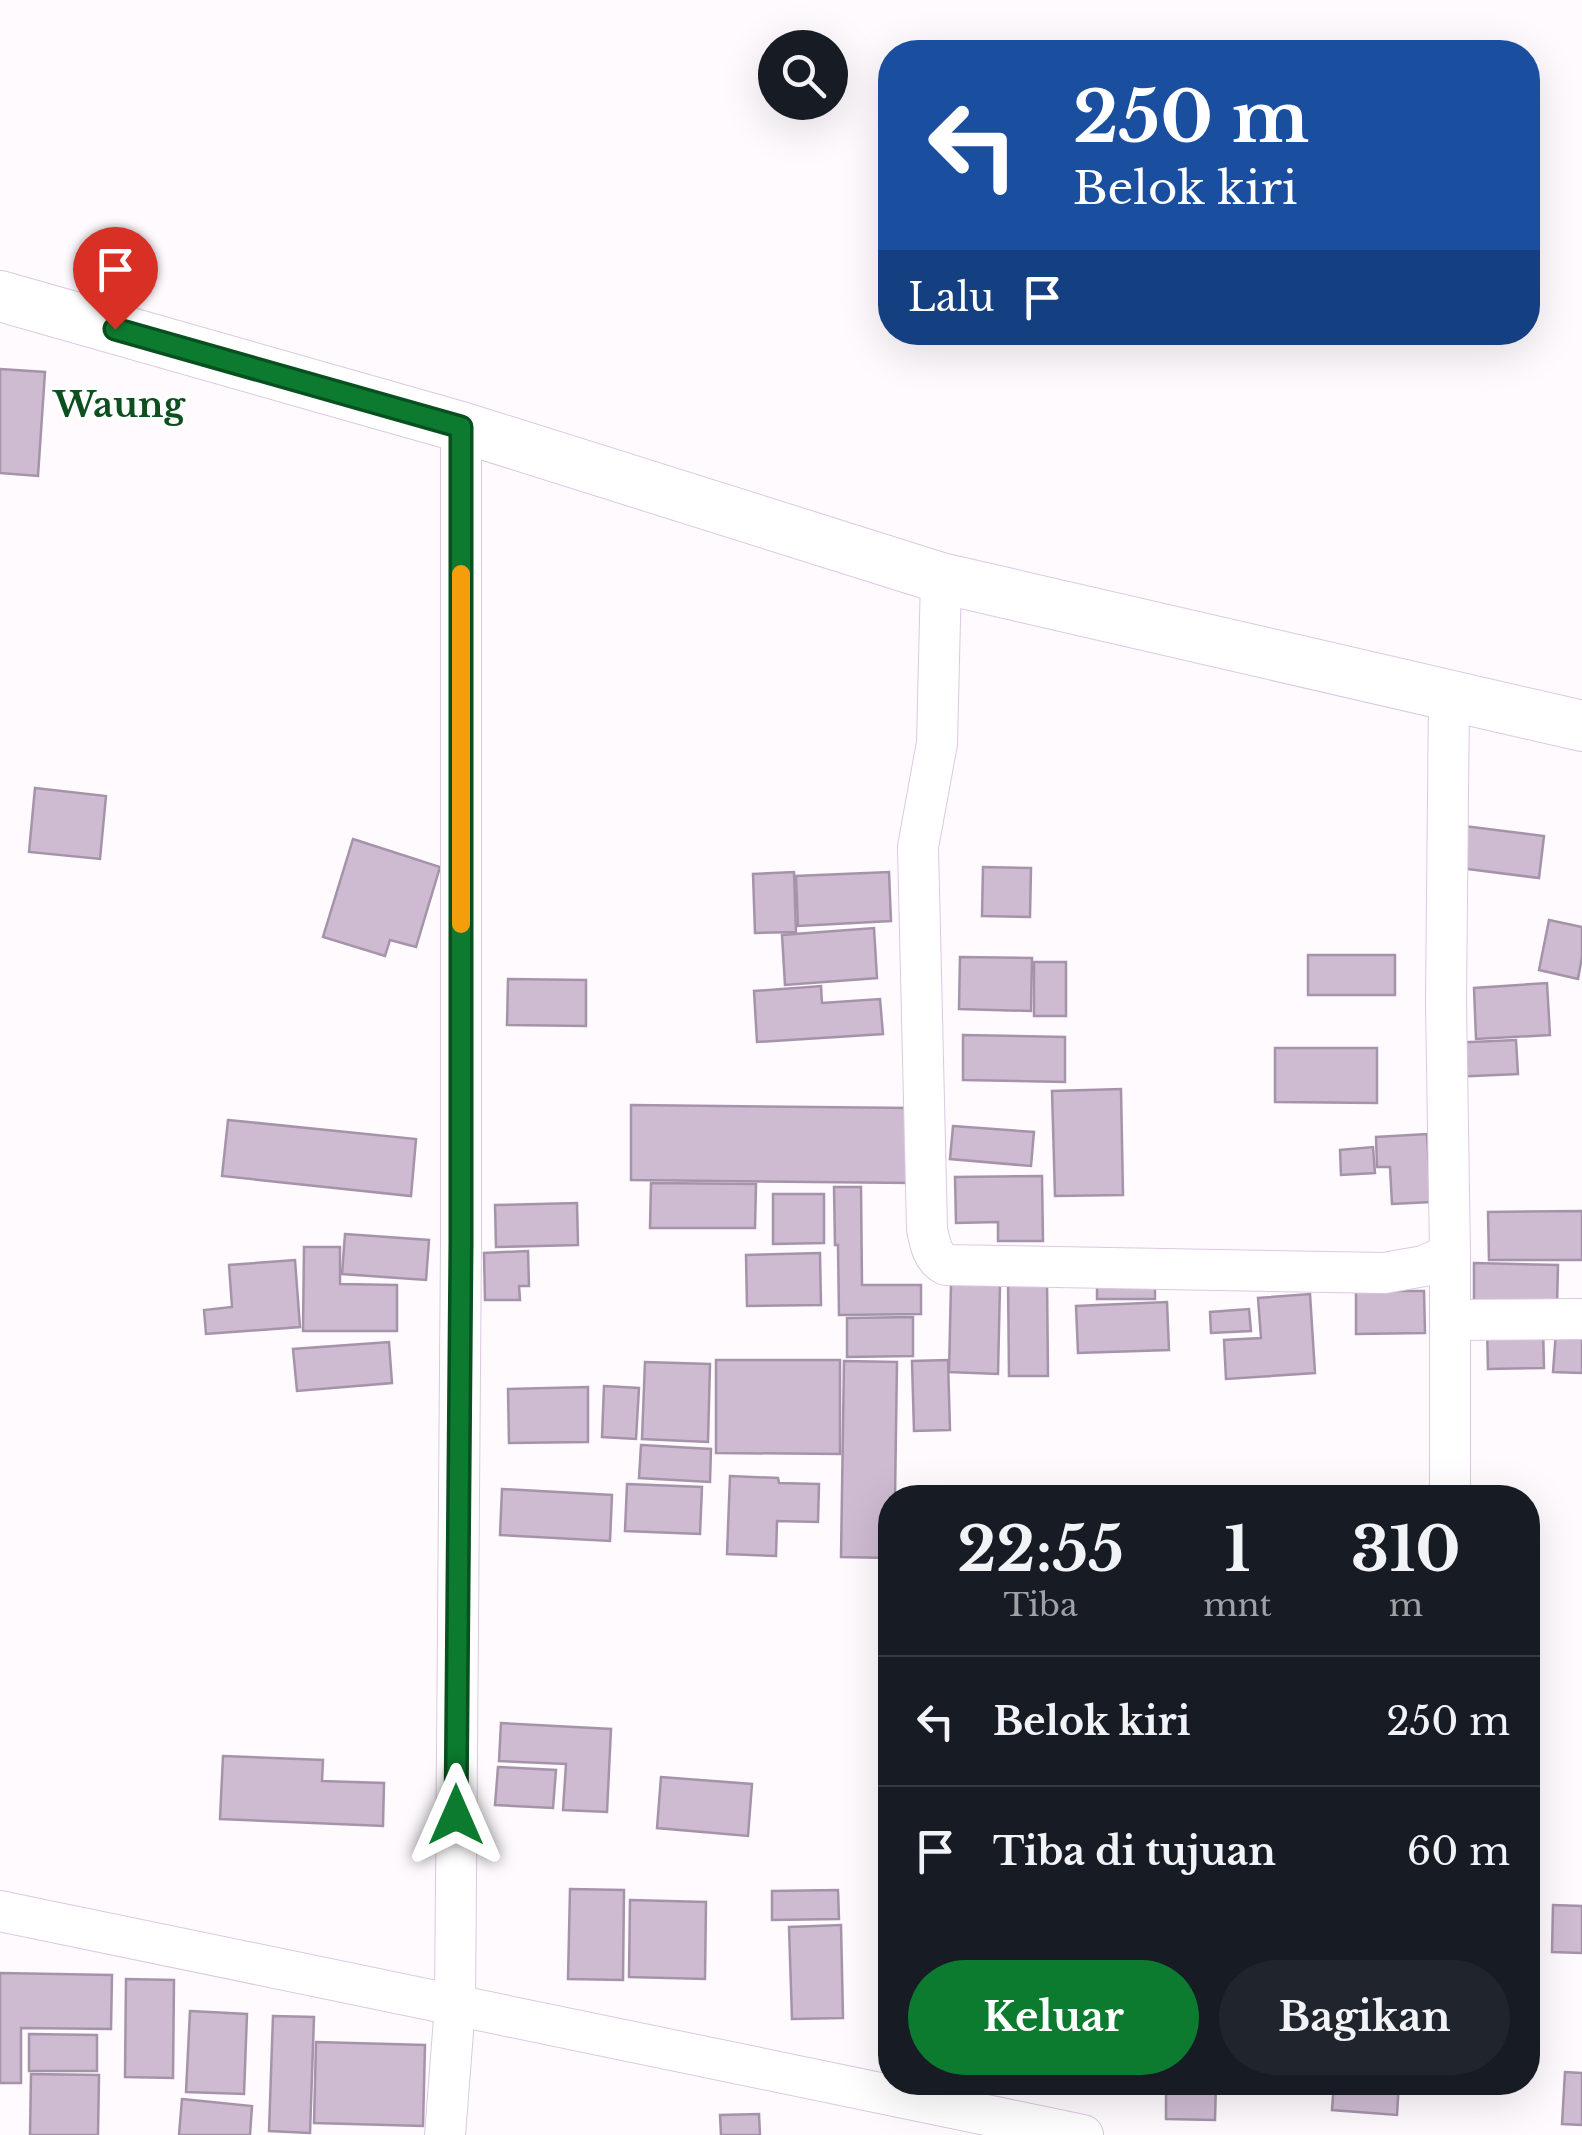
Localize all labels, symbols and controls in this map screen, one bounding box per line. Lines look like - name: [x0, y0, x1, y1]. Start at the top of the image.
- map controls: [758, 30, 848, 120]
- button: search: [758, 30, 848, 120]
- text: 250 m: [1073, 74, 1309, 161]
- icon: left: [908, 80, 1038, 210]
- text: Belok kiri: [1073, 160, 1297, 216]
- pin: [73, 227, 158, 330]
- icon: arrive: [88, 242, 143, 297]
- icon: arrive: [1015, 270, 1070, 325]
- text: Lalu: [908, 274, 995, 321]
- district label: Waung: [52, 383, 186, 426]
- text: 22:55: [957, 1513, 1124, 1587]
- text: 1: [1224, 1513, 1251, 1587]
- text: 310: [1351, 1513, 1461, 1587]
- text: Tiba: [1003, 1585, 1078, 1625]
- text: mnt: [1203, 1585, 1272, 1625]
- text: m: [1389, 1585, 1423, 1625]
- icon: left: [908, 1694, 963, 1749]
- text: Belok kiri: [993, 1698, 1190, 1745]
- text: 250 m: [1386, 1698, 1510, 1745]
- position arrow: [404, 1763, 508, 1867]
- icon: arrive: [908, 1824, 963, 1879]
- text: Tiba di tujuan: [993, 1828, 1276, 1875]
- text: 60 m: [1407, 1828, 1510, 1875]
- button: Keluar: [908, 1960, 1199, 2075]
- button: Bagikan: [1219, 1960, 1510, 2075]

